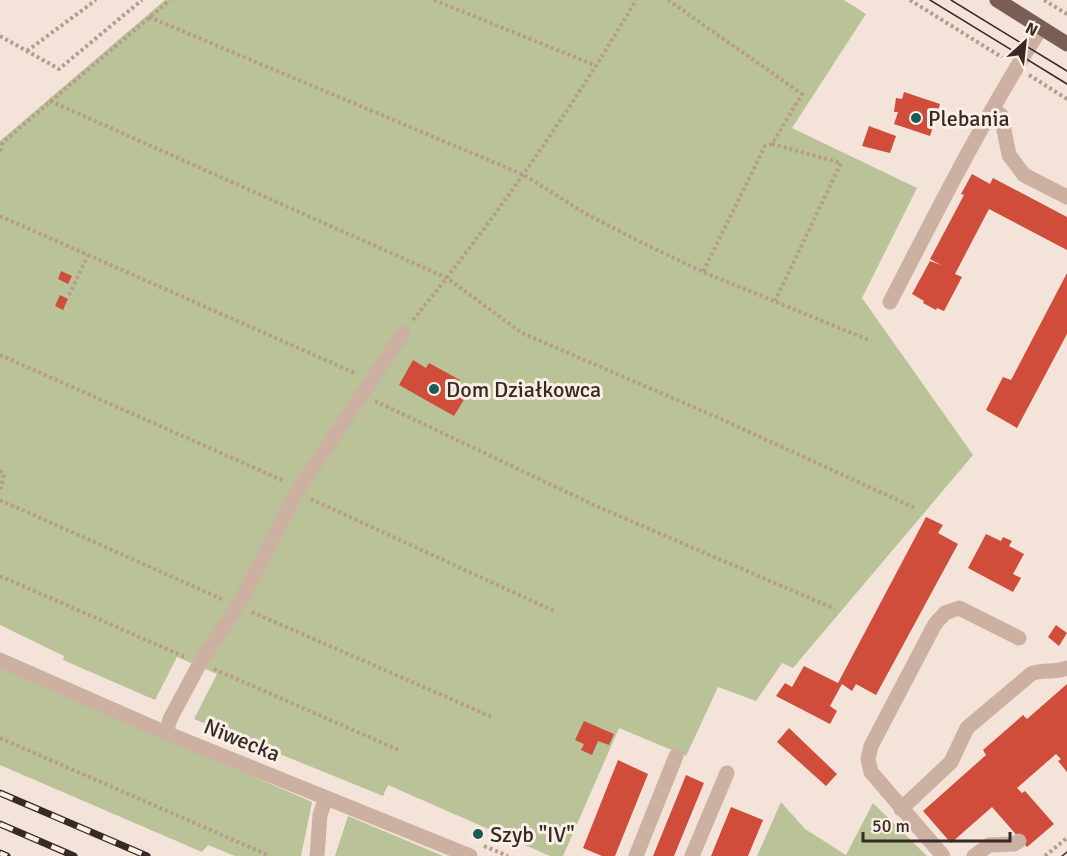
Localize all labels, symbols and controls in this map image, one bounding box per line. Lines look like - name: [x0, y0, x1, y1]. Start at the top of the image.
- north arrow: [995, 12, 1055, 72]
- text: N: [1022, 18, 1041, 41]
- place label: Plebania: [928, 105, 1010, 132]
- marker: Plebania: [909, 111, 923, 125]
- place label: Dom Działkowca: [446, 376, 601, 403]
- marker: Dom Działkowca: [427, 382, 441, 396]
- street label: Niwecka: [200, 713, 284, 767]
- scale bar: [863, 805, 1010, 843]
- text: 50 m: [872, 815, 910, 837]
- place label: Szyb "IV": [490, 821, 575, 848]
- marker: Szyb "IV": [471, 827, 485, 841]

